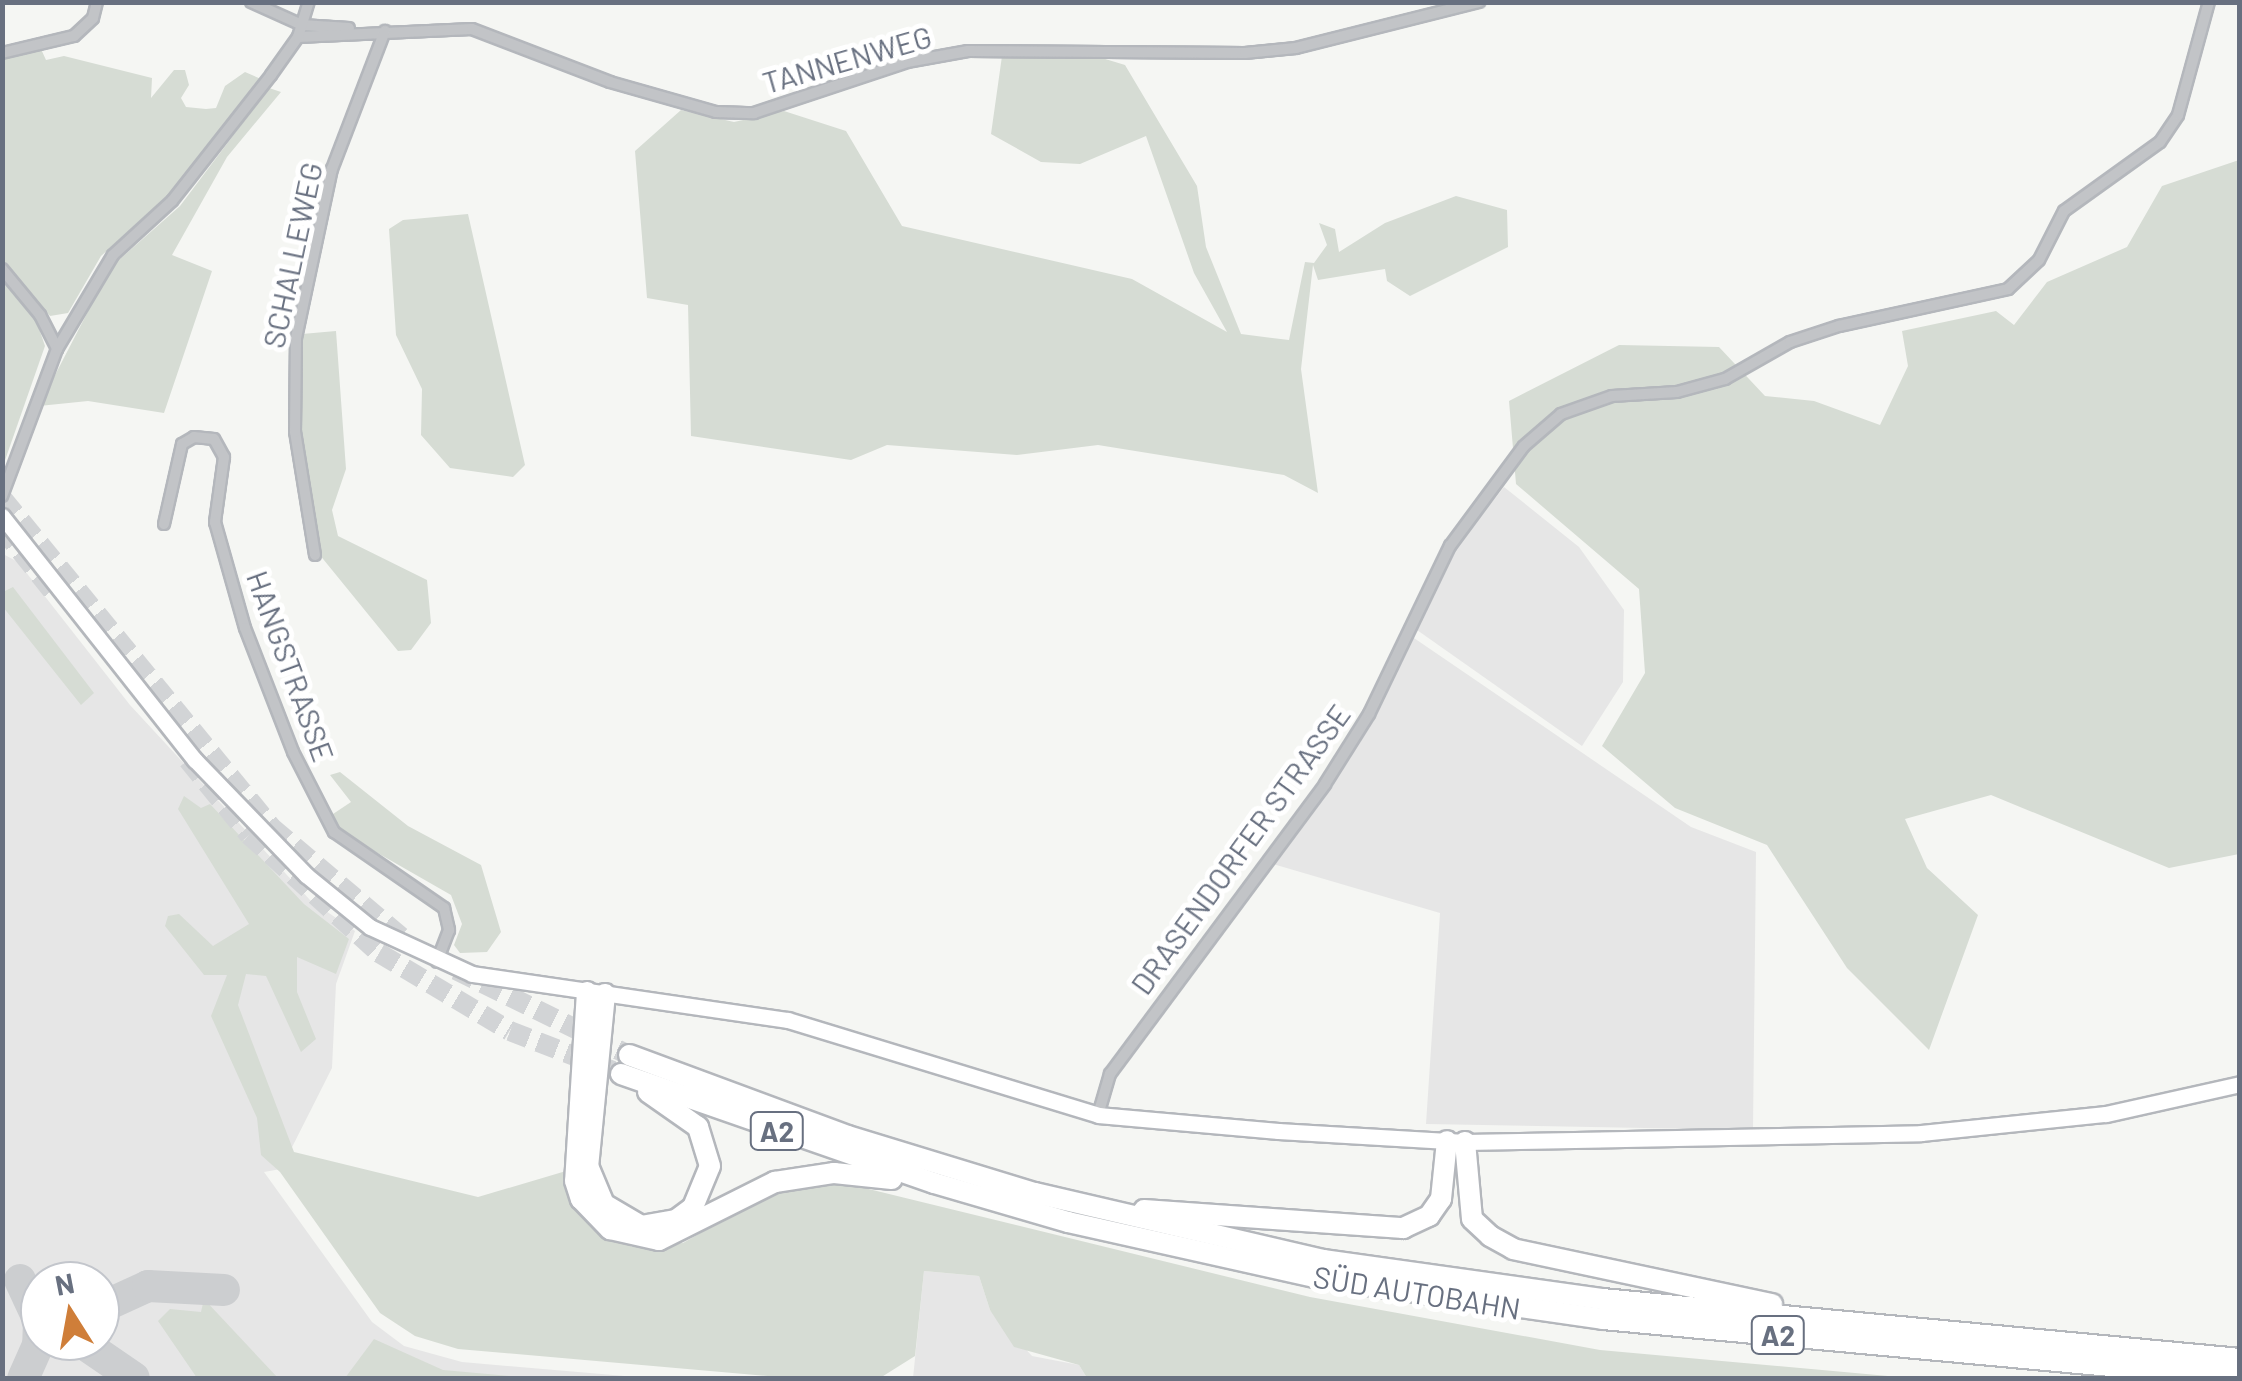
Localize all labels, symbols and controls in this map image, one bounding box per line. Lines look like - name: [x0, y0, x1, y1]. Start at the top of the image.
- street label: TANNENWEG: [758, 18, 936, 100]
- street label: SCHALLEWEG: [255, 159, 329, 351]
- street label: HANGSTRASSE: [240, 566, 342, 766]
- street label: DRASENDORFER STRASSE: [1123, 697, 1357, 1001]
- road number: A2: [750, 1108, 804, 1154]
- street label: SÜD AUTOBAHN: [1311, 1258, 1523, 1326]
- north arrow: [20, 1261, 120, 1361]
- text: N: [52, 1265, 77, 1302]
- road number: A2: [1750, 1312, 1806, 1358]

